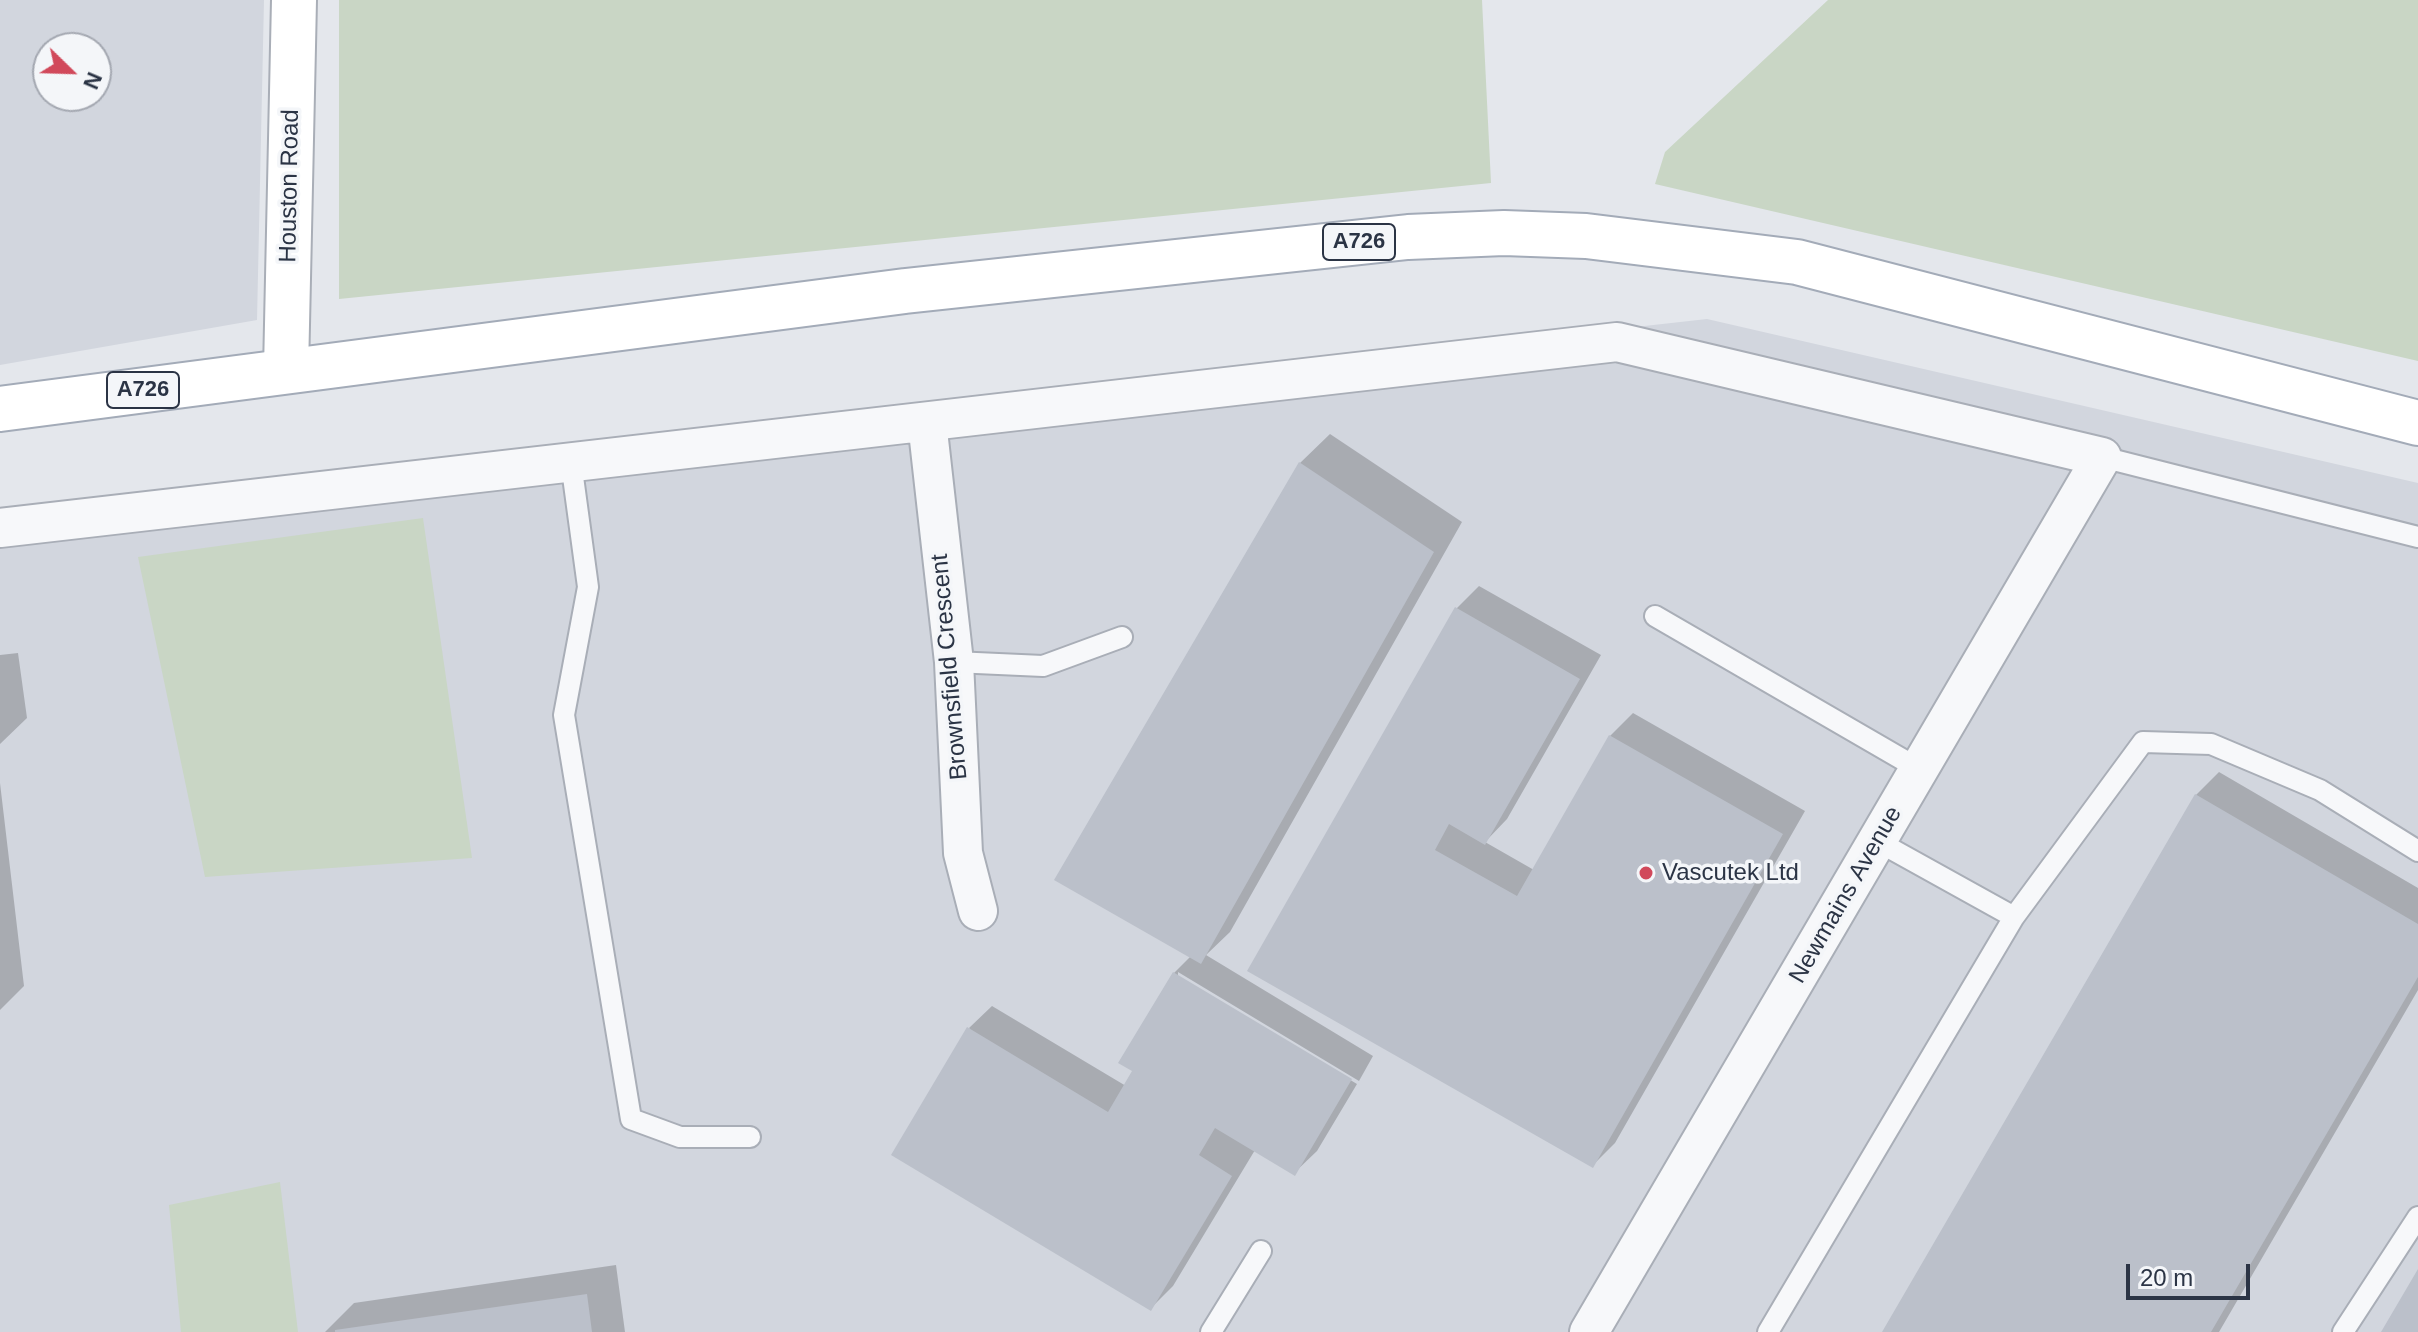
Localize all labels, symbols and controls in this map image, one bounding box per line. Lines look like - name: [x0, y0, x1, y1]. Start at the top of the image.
- north arrow: [32, 32, 112, 112]
- text: N: [78, 69, 107, 93]
- street label: Houston Road: [274, 109, 306, 263]
- road number: A726: [1323, 224, 1395, 260]
- road number: A726: [107, 372, 179, 408]
- street label: Brownsfield Crescent: [926, 553, 974, 781]
- street label: Newmains Avenue: [1784, 801, 1908, 989]
- place label: Vascutek Ltd: [1662, 859, 1799, 887]
- marker: Vascutek Ltd: [1637, 864, 1655, 882]
- scale bar: [2130, 1248, 2254, 1298]
- text: 20 m: [2140, 1264, 2193, 1291]

